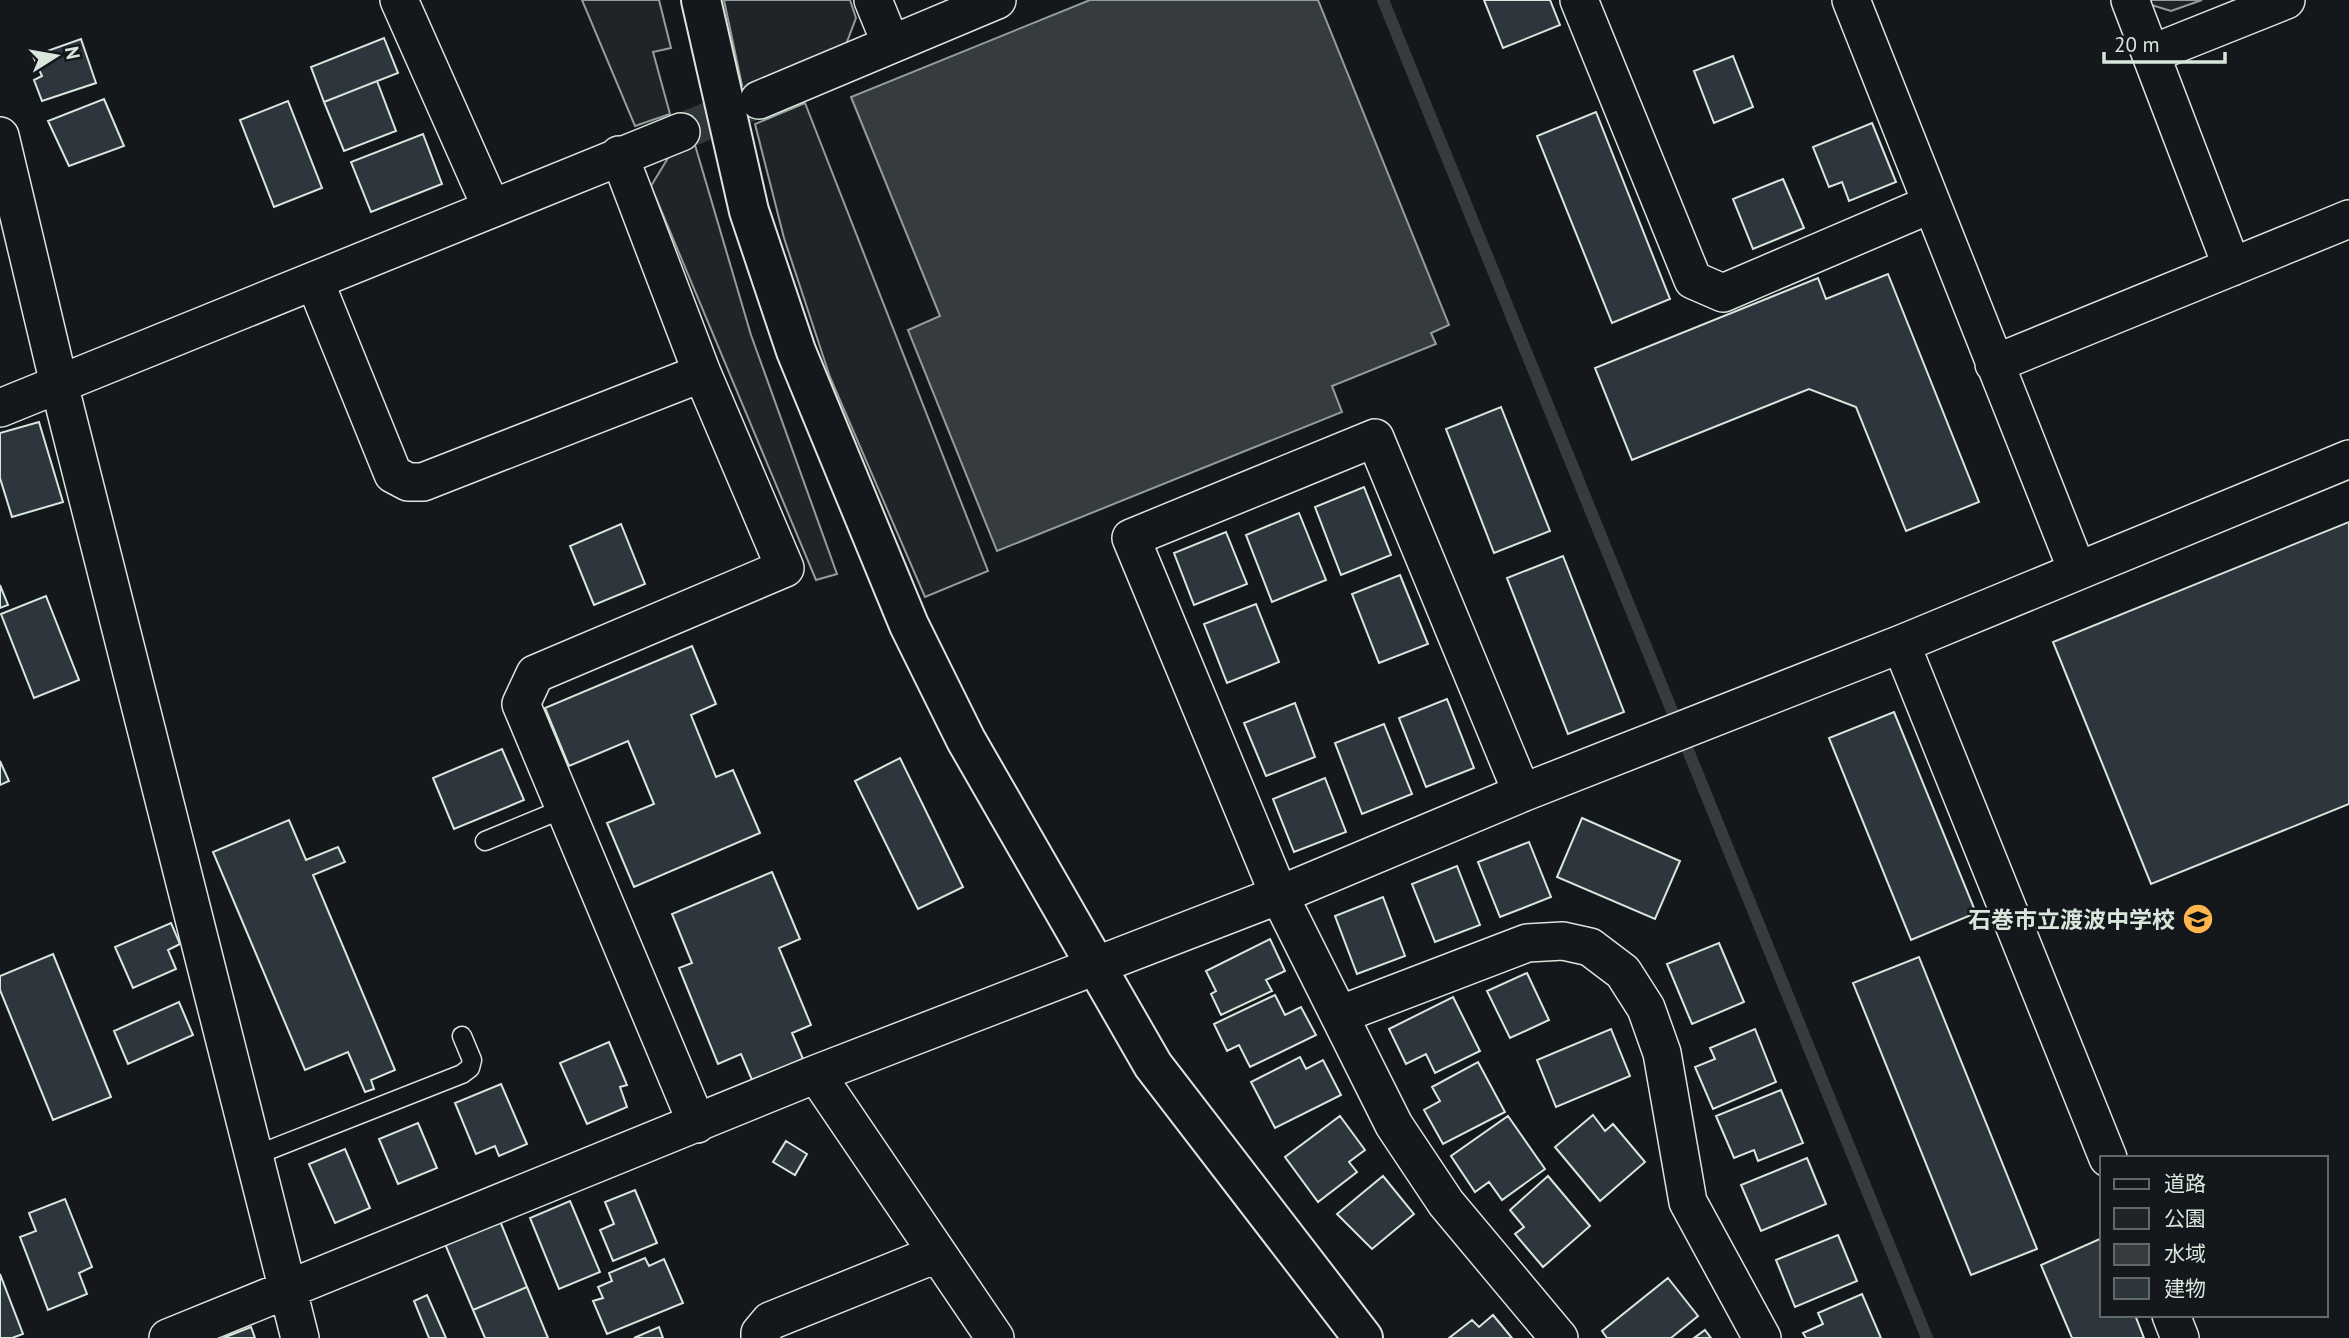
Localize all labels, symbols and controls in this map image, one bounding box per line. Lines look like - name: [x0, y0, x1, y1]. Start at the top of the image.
- north arrow: [21, 21, 91, 91]
- scale bar: [2104, 21, 2225, 65]
- text: 20 m: [2114, 31, 2160, 58]
- text: N: [60, 44, 86, 61]
- school or university icon: 石巻市立渡波中学校: [2181, 902, 2215, 936]
- place label: 石巻市立渡波中学校: [1968, 905, 2175, 934]
- legend: [2100, 1156, 2328, 1317]
- text: 道路: [2164, 1170, 2206, 1197]
- text: 公園: [2164, 1205, 2206, 1232]
- text: 水域: [2164, 1240, 2206, 1267]
- text: 建物: [2164, 1275, 2206, 1302]

